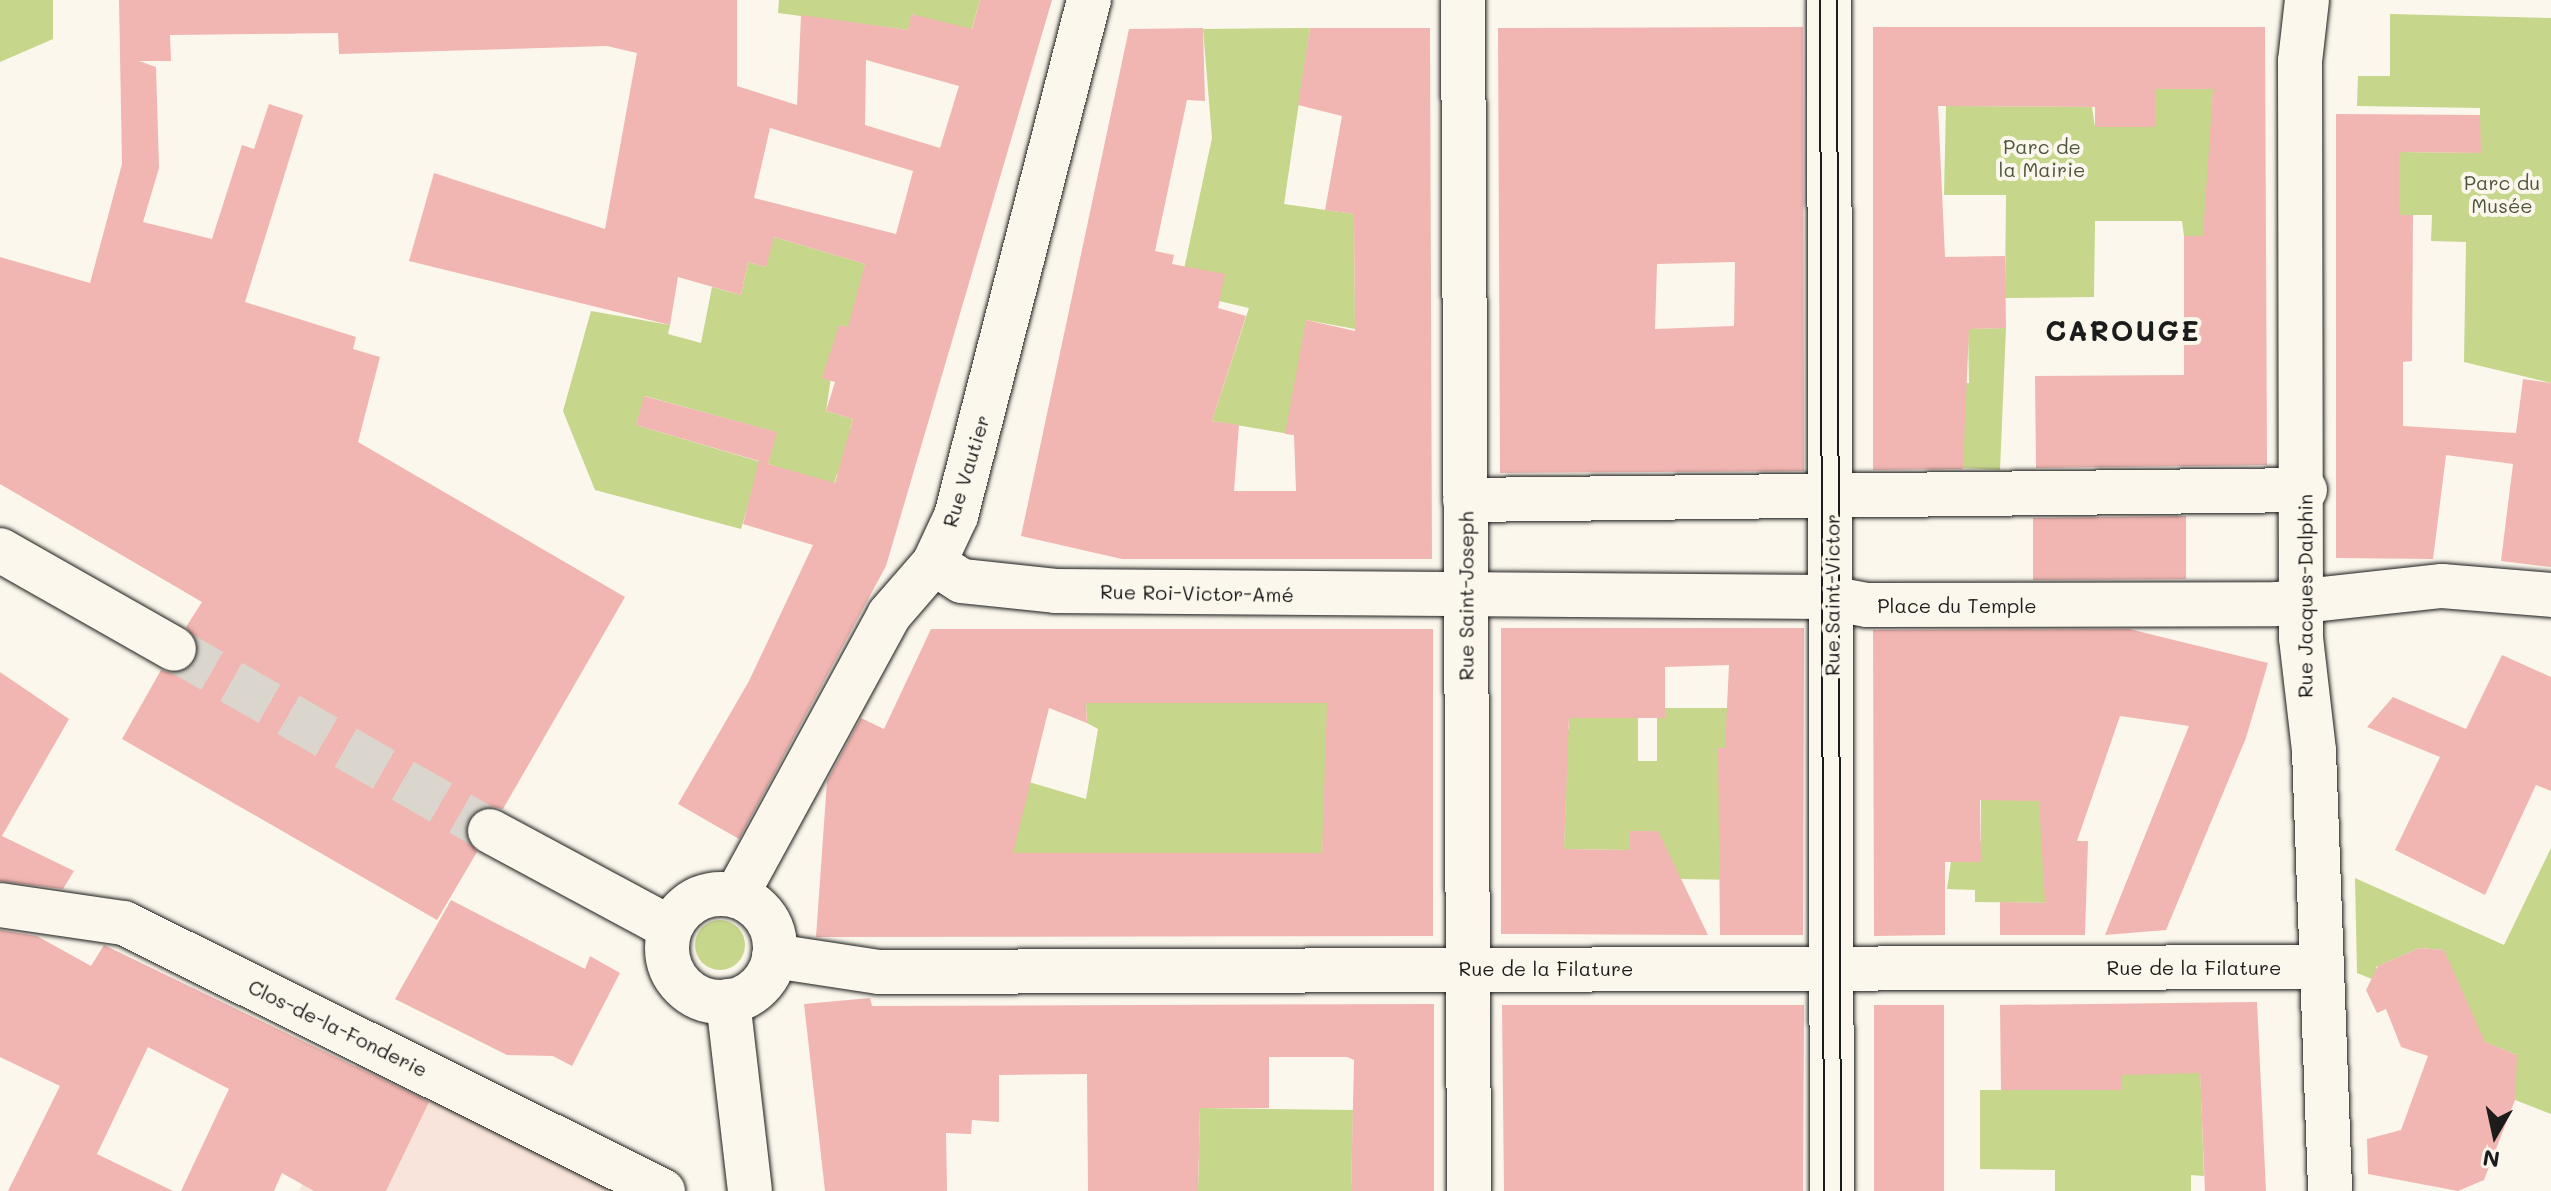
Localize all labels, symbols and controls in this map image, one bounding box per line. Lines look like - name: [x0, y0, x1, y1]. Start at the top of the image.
- park label: Parc de la Mairie: [1999, 135, 2085, 182]
- park label: Parc du Musée: [2464, 171, 2540, 218]
- district label: CAROUGE: [2045, 313, 2201, 347]
- street label: Rue Vautier: [938, 412, 994, 530]
- street label: Rue Jacques-Dalphin: [2293, 494, 2317, 698]
- street label: Rue Saint-Joseph: [1454, 511, 1478, 681]
- street label: Rue Saint-Victor: [1820, 514, 1844, 676]
- street label: Rue Roi-Victor-Amé: [1100, 579, 1294, 607]
- street label: Place du Temple: [1877, 593, 2037, 617]
- street label: Rue de la Filature: [2107, 955, 2281, 979]
- street label: Rue de la Filature: [1459, 956, 1633, 980]
- street label: Clos-de-la-Fonderie: [244, 974, 432, 1082]
- north arrow: [2455, 1095, 2535, 1175]
- text: N: [2481, 1144, 2502, 1175]

